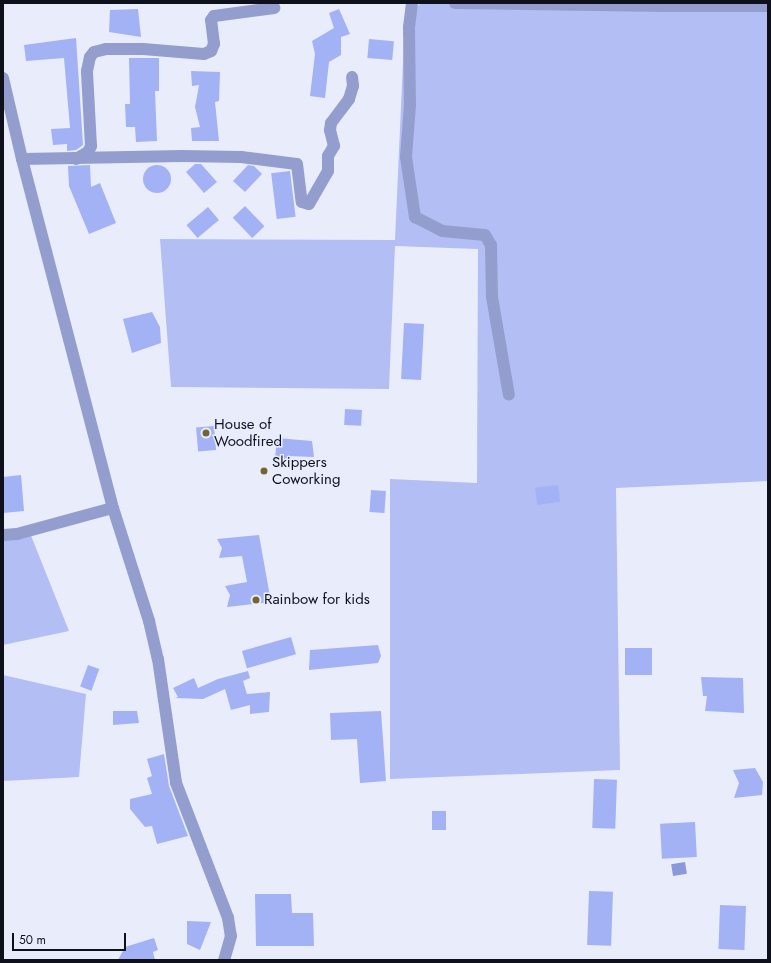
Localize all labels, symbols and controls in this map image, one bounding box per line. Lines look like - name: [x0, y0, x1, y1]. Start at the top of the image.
- place label: House of Woodfired: [214, 415, 282, 450]
- marker: House of Woodfired: [201, 428, 211, 438]
- place label: Skippers Coworking: [272, 453, 340, 488]
- marker: Skippers Coworking: [259, 466, 269, 476]
- place label: Rainbow for kids: [264, 591, 370, 609]
- marker: Rainbow for kids: [251, 595, 261, 605]
- scale bar: [14, 925, 128, 951]
- text: 50 m: [19, 931, 46, 949]

